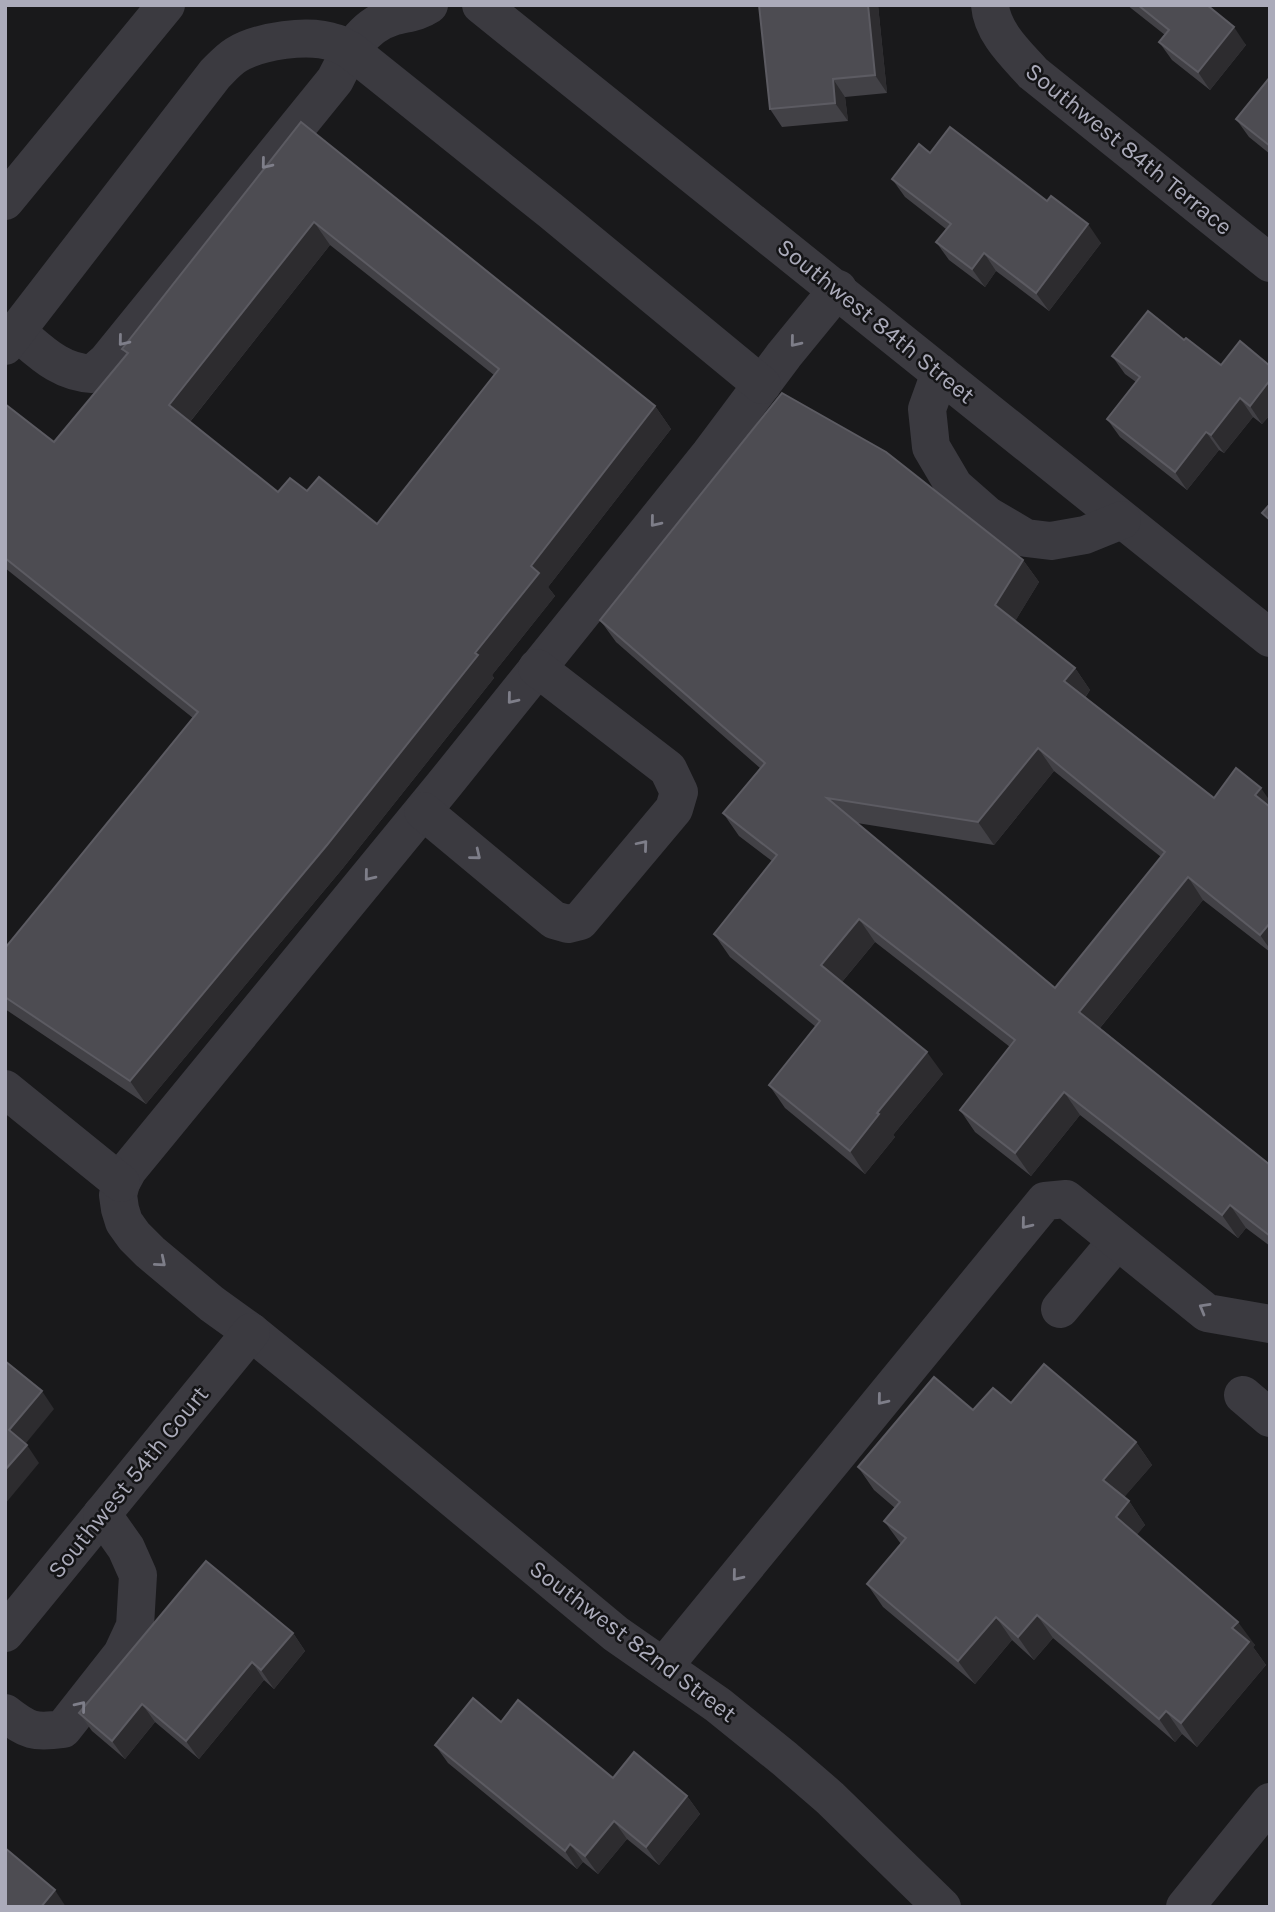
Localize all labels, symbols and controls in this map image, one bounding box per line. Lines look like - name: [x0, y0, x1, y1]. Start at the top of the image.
- street label: Southwest 84th Terrace: [1020, 57, 1238, 241]
- one-way arrow: [262, 157, 275, 169]
- street label: Southwest 84th Street: [772, 233, 980, 409]
- one-way arrow: [119, 332, 131, 345]
- one-way arrow: [790, 335, 803, 347]
- one-way arrow: [650, 514, 663, 526]
- one-way arrow: [508, 692, 521, 704]
- one-way arrow: [635, 841, 647, 854]
- one-way arrow: [467, 847, 480, 859]
- one-way arrow: [365, 869, 378, 881]
- one-way arrow: [1022, 1216, 1034, 1229]
- one-way arrow: [154, 1253, 166, 1266]
- one-way arrow: [1199, 1303, 1212, 1316]
- street label: Southwest 54th Court: [42, 1380, 214, 1584]
- one-way arrow: [878, 1392, 890, 1405]
- street label: Southwest 82nd Street: [524, 1554, 742, 1728]
- one-way arrow: [733, 1569, 746, 1581]
- one-way arrow: [73, 1701, 85, 1714]

